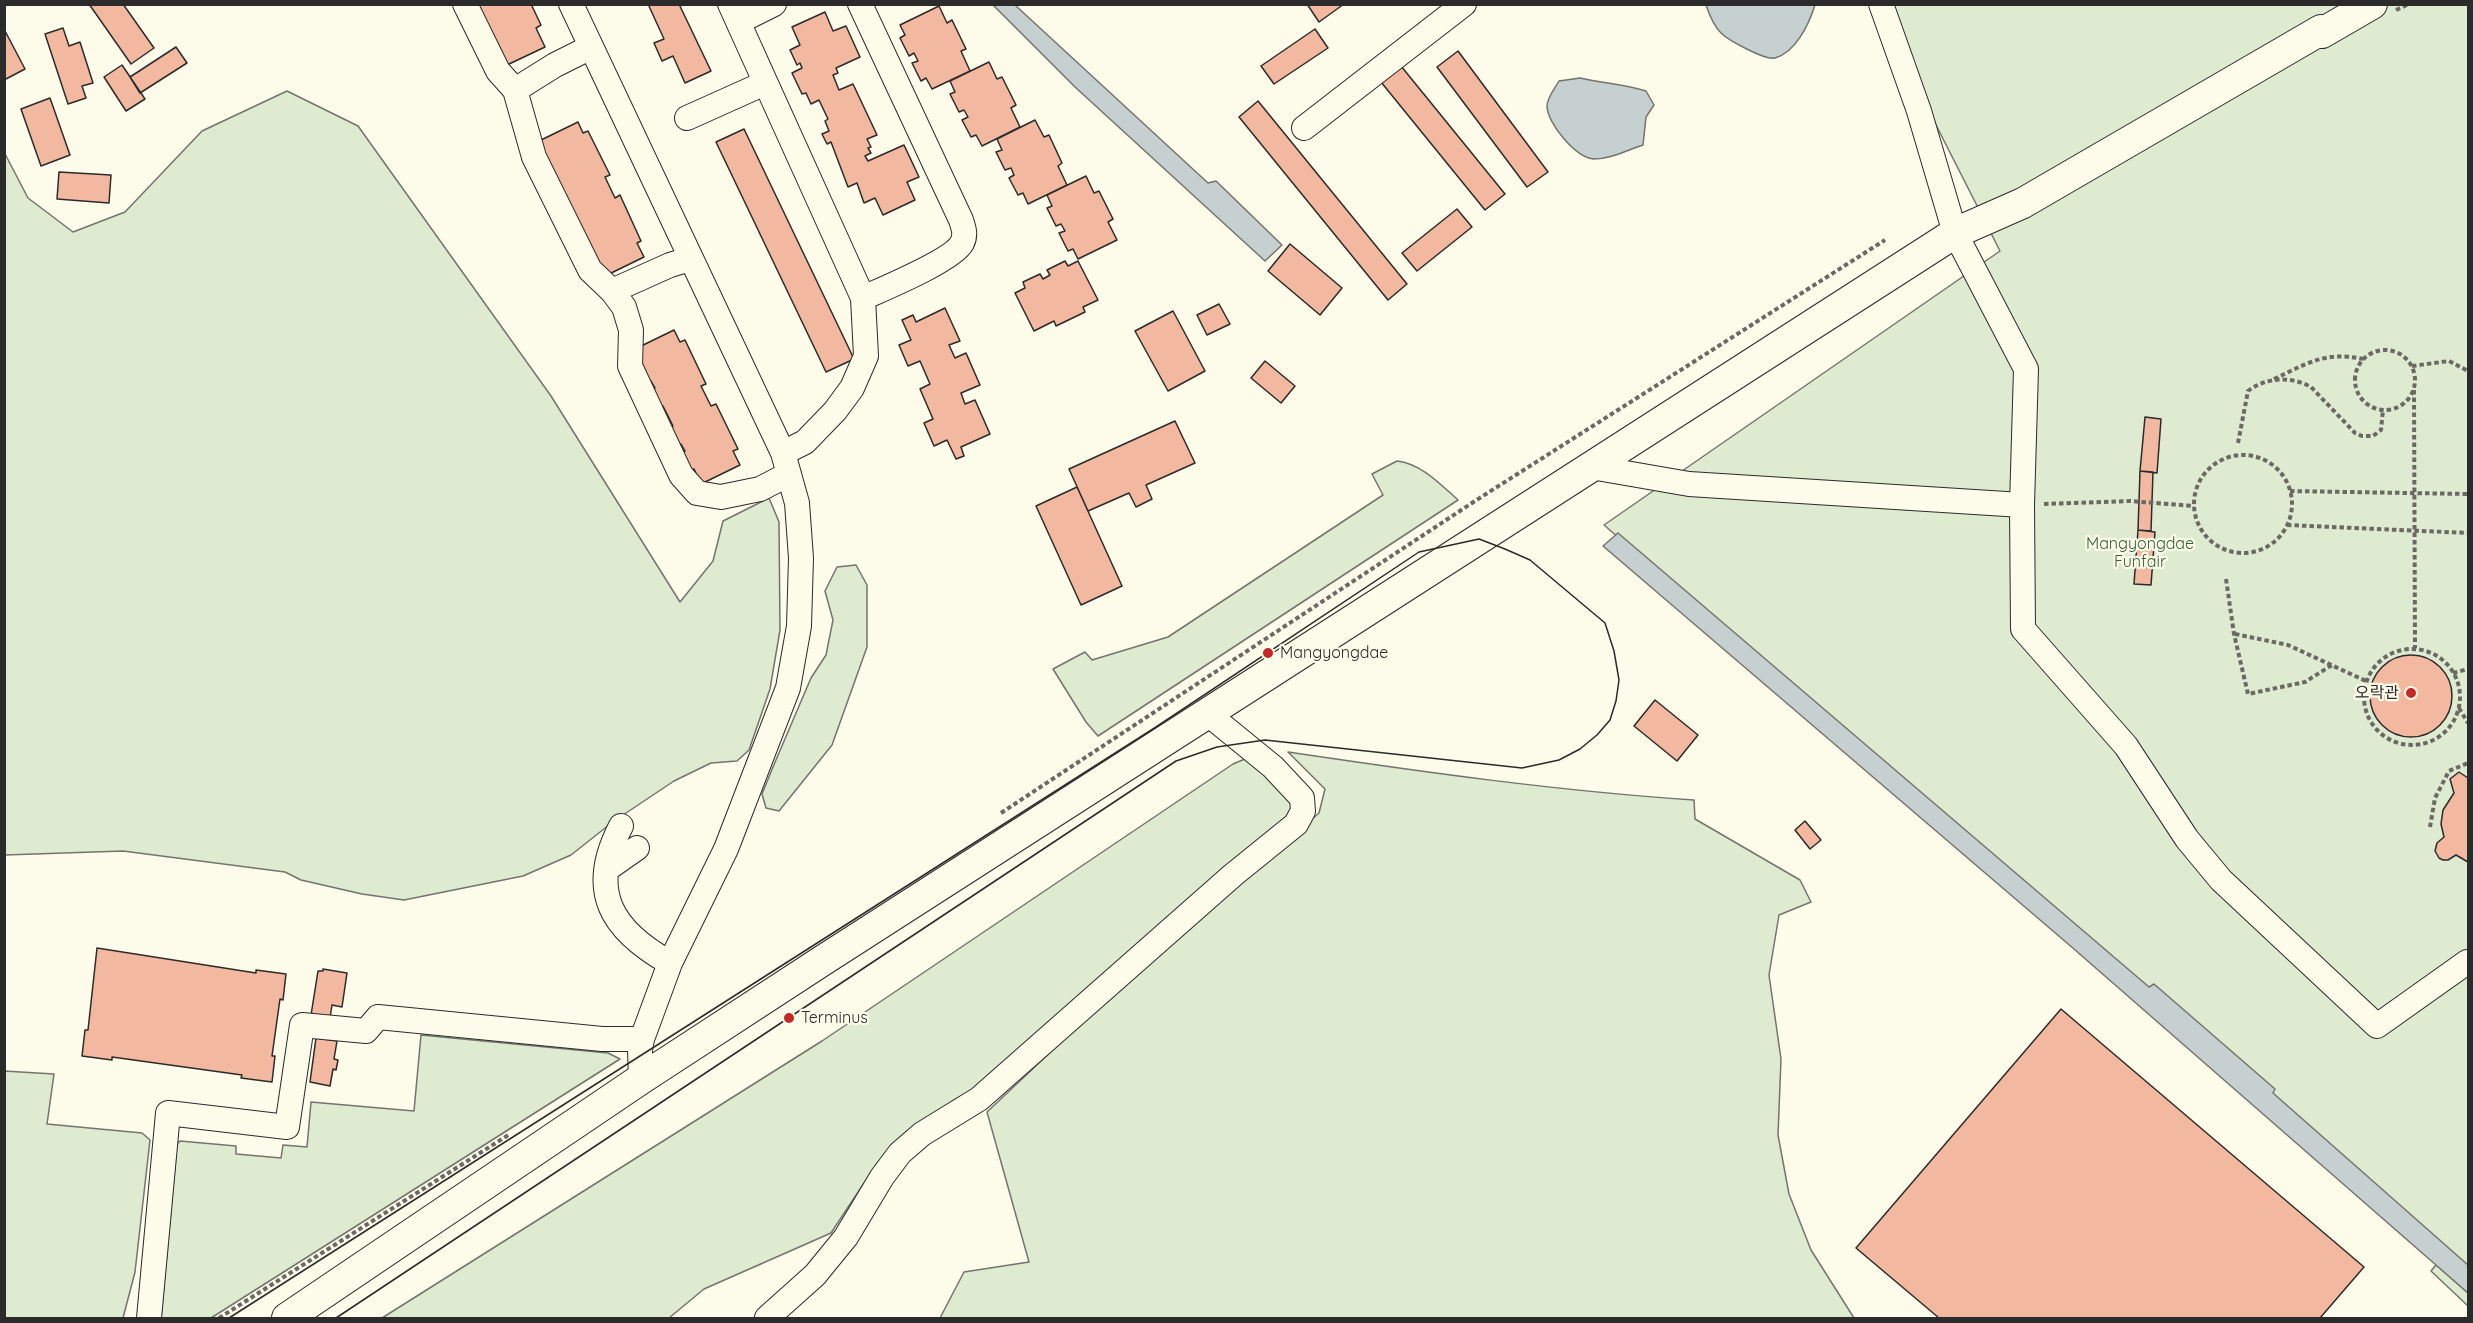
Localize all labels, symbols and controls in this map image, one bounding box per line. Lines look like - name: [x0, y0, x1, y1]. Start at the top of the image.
- park label: Mangyongdae Funfair: [2086, 534, 2194, 572]
- place label: Mangyongdae: [1280, 643, 1388, 663]
- marker: Mangyongdae: [1261, 646, 1275, 660]
- place label: 오락관: [2355, 683, 2399, 703]
- marker: 오락관: [2404, 686, 2418, 700]
- place label: Terminus: [801, 1008, 868, 1028]
- marker: Terminus: [782, 1011, 796, 1025]

